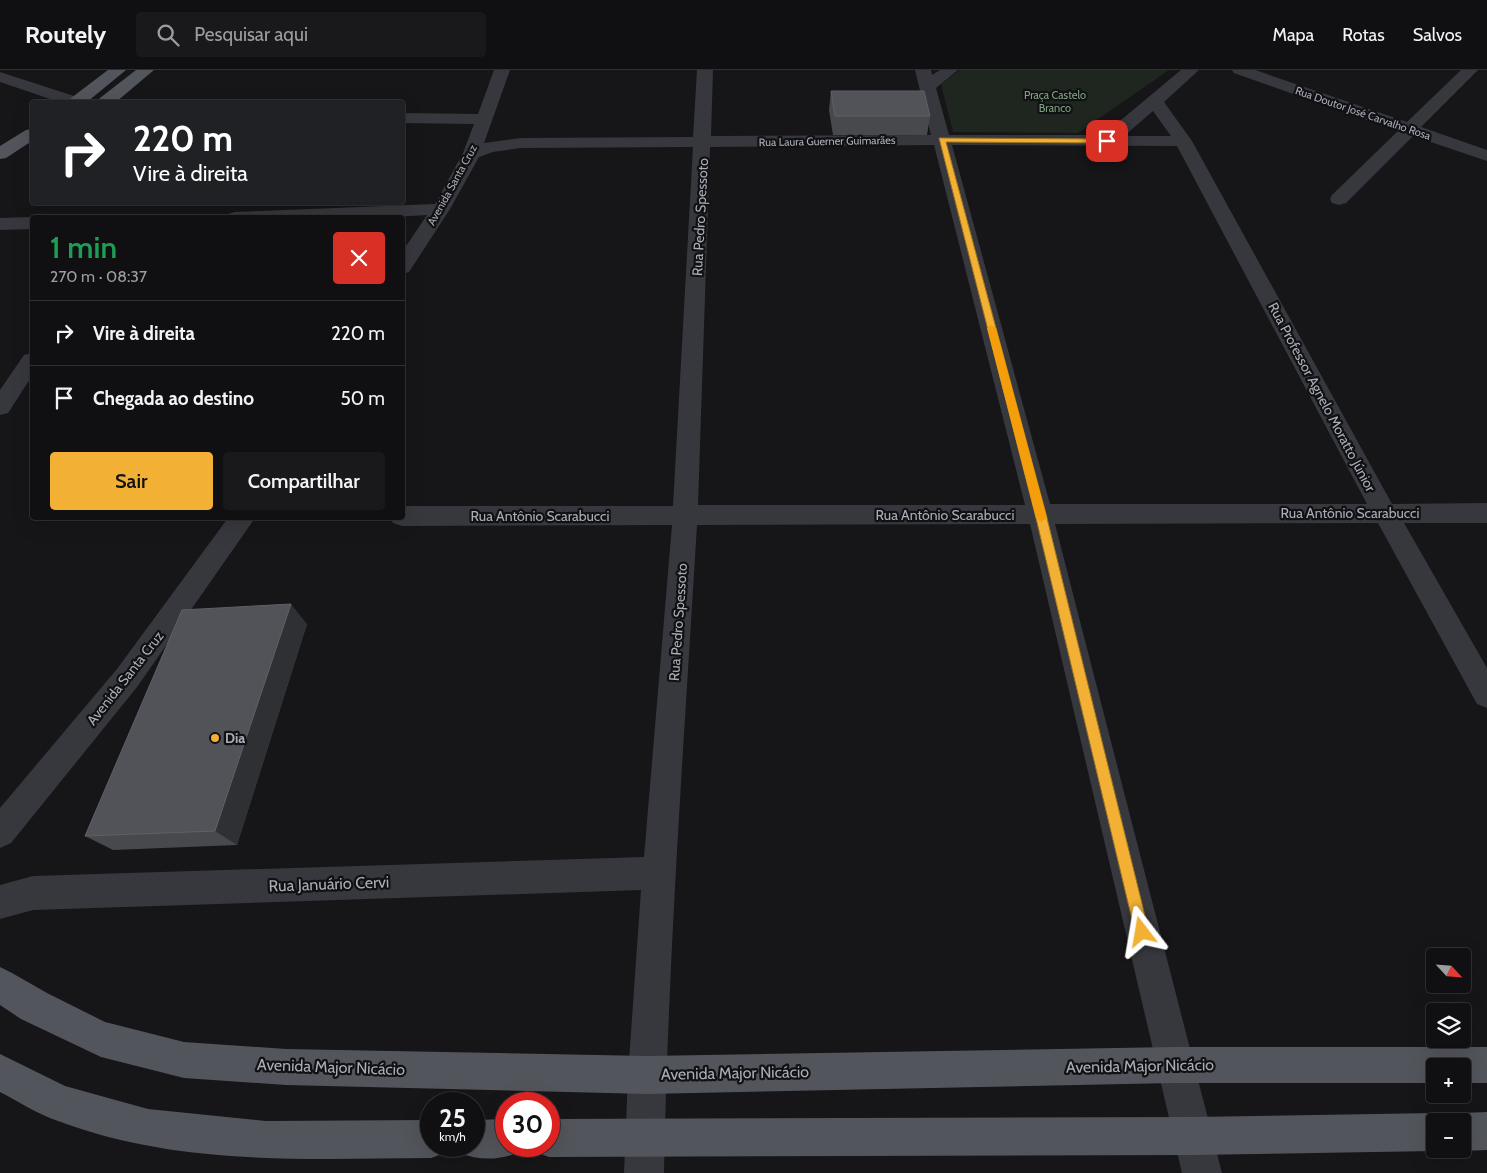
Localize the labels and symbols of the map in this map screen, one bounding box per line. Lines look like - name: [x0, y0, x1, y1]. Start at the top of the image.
- street label: Rua Doutor José Carvalho Rosa: [1293, 83, 1433, 143]
- park label: Praça Castelo Branco: [1024, 88, 1086, 115]
- pin: [1086, 120, 1128, 162]
- street label: Rua Laura Guerner Guimarães: [758, 133, 896, 149]
- street label: Avenida Santa Cruz: [424, 142, 480, 228]
- street label: Rua Pedro Spessoto: [688, 157, 712, 276]
- street label: Rua Professor Agnelo Moratto Júnior: [1264, 299, 1380, 495]
- street label: Rua Antônio Scarabucci: [1281, 504, 1419, 522]
- street label: Rua Antônio Scarabucci: [876, 506, 1014, 524]
- street label: Rua Antônio Scarabucci: [471, 507, 609, 525]
- street label: Rua Pedro Spessoto: [665, 562, 691, 681]
- street label: Avenida Santa Cruz: [83, 627, 168, 729]
- place label: Dia: [225, 729, 245, 747]
- marker: Dia: [209, 732, 221, 744]
- street label: Rua Januário Cervi: [268, 872, 390, 896]
- position arrow: [1115, 905, 1167, 957]
- north arrow: [1426, 948, 1471, 992]
- street label: Avenida Major Nicácio: [257, 1055, 406, 1079]
- street label: Avenida Major Nicácio: [1066, 1055, 1214, 1077]
- street label: Avenida Major Nicácio: [661, 1062, 809, 1084]
- speed limit sign: 30: [495, 1092, 560, 1157]

